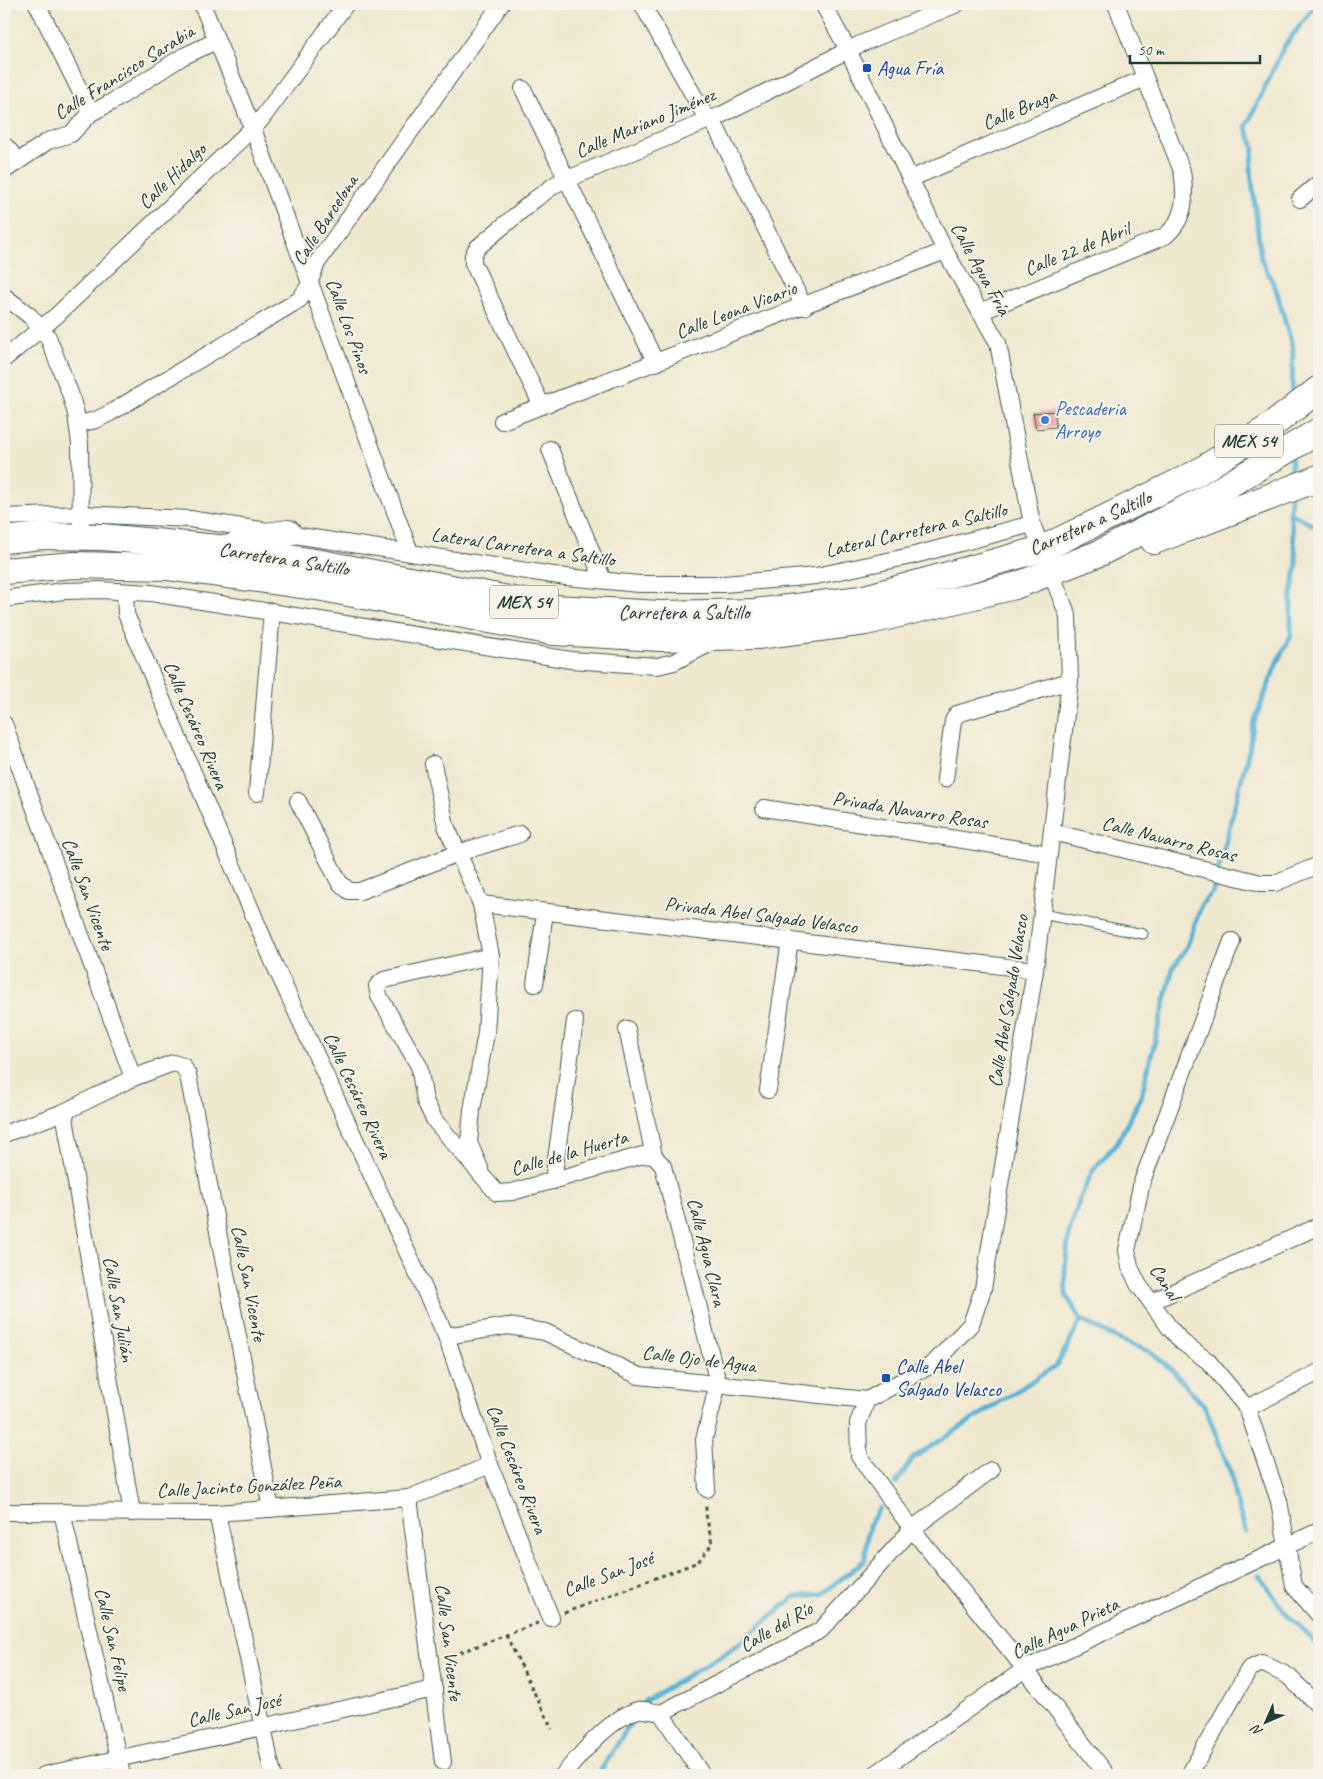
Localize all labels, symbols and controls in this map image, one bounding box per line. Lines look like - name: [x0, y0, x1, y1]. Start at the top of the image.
- street label: Calle Francisco Sarabia: [49, 18, 200, 125]
- scale bar: [1130, 32, 1260, 64]
- text: 50 m: [1138, 41, 1165, 60]
- place label: Agua Fría: [877, 56, 944, 81]
- marker: Agua Fría: [861, 62, 873, 74]
- street label: Calle Mariano Jiménez: [571, 82, 720, 164]
- street label: Calle Braga: [978, 82, 1061, 136]
- street label: Calle Hidalgo: [133, 136, 213, 215]
- street label: Calle Barcelona: [286, 168, 365, 270]
- street label: Calle 22 de Abril: [1021, 215, 1137, 281]
- street label: Calle Agua Fría: [945, 218, 1017, 321]
- street label: Calle Los Pinos: [320, 275, 379, 379]
- street label: Calle Leona Vicario: [672, 275, 801, 345]
- place label: Pescaderia Arroyo: [1055, 396, 1128, 444]
- marker: Pescaderia Arroyo: [1039, 414, 1051, 426]
- road number: MEX 54: [1215, 424, 1283, 458]
- street label: Carretera a Saltillo: [1025, 484, 1157, 561]
- street label: Lateral Carretera a Saltillo: [823, 497, 1011, 563]
- street label: Lateral Carretera a Saltillo: [430, 522, 618, 573]
- street label: Carretera a Saltillo: [217, 536, 353, 582]
- road number: MEX 54: [490, 586, 558, 618]
- street label: Carretera a Saltillo: [618, 600, 752, 625]
- street label: Calle Cesáreo Rivera: [158, 657, 235, 794]
- street label: Privada Navarro Rosas: [831, 785, 991, 835]
- street label: Calle Navarro Rosas: [1099, 810, 1241, 868]
- street label: Calle San Vicente: [56, 835, 120, 955]
- street label: Privada Abel Salgado Velasco: [663, 891, 860, 939]
- street label: Calle Abel Salgado Velasco: [982, 912, 1034, 1089]
- street label: Calle Cesáreo Rivera: [318, 1028, 399, 1164]
- street label: Calle de la Huerta: [508, 1124, 631, 1182]
- street label: Calle Agua Clara: [681, 1195, 733, 1310]
- street label: Calle San Vicente: [226, 1223, 273, 1344]
- street label: Calle San Julián: [97, 1254, 141, 1365]
- street label: Canal: [1144, 1259, 1188, 1308]
- street label: Calle Ojo de Agua: [641, 1340, 759, 1379]
- place label: Calle Abel Salgado Velasco: [896, 1354, 1002, 1402]
- marker: Calle Abel Salgado Velasco: [880, 1372, 892, 1384]
- street label: Calle Cesáreo Rivera: [481, 1401, 554, 1539]
- street label: Calle Jacinto González Peña: [156, 1469, 343, 1503]
- street label: Calle San José: [559, 1544, 660, 1603]
- street label: Calle San Vicente: [429, 1582, 469, 1703]
- street label: Calle San Felipe: [89, 1585, 137, 1694]
- street label: Calle Agua Prieta: [1007, 1591, 1124, 1665]
- street label: Calle del Río: [735, 1596, 818, 1658]
- street label: Calle San José: [185, 1686, 286, 1733]
- north arrow: [1240, 1696, 1290, 1746]
- text: N: [1246, 1720, 1266, 1740]

